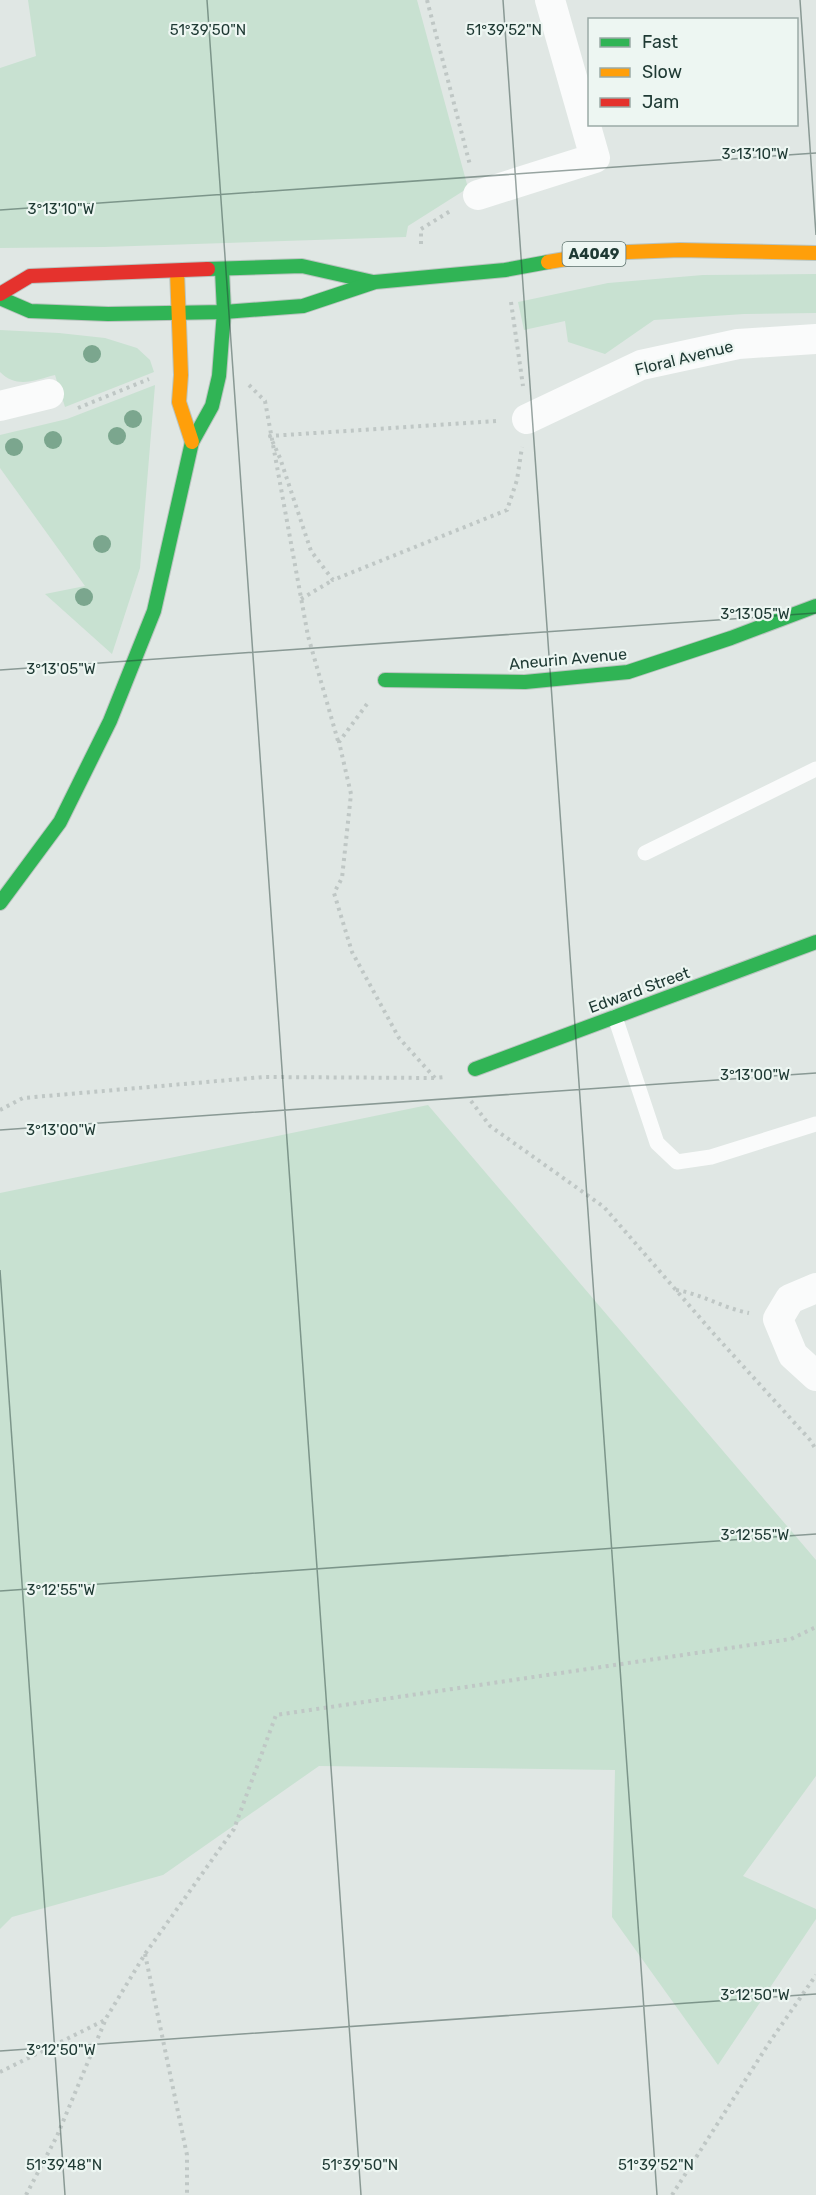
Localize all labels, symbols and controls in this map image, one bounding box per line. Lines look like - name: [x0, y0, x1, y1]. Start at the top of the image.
- legend: [588, 18, 798, 126]
- text: 51°39'50"N: [170, 21, 246, 39]
- text: 51°39'52"N: [466, 21, 542, 39]
- text: Fast: [642, 31, 678, 53]
- text: Slow: [642, 61, 682, 83]
- text: Jam: [642, 91, 679, 113]
- text: 3°13'10"W: [721, 145, 789, 163]
- text: 3°13'10"W: [27, 200, 95, 218]
- road number: A4049: [562, 242, 626, 266]
- street label: Floral Avenue: [633, 337, 735, 379]
- text: 3°13'05"W: [720, 605, 790, 623]
- street label: Aneurin Avenue: [508, 644, 628, 674]
- text: 3°13'05"W: [26, 660, 96, 678]
- street label: Edward Street: [586, 963, 692, 1017]
- text: 3°13'00"W: [720, 1066, 790, 1084]
- text: 3°13'00"W: [26, 1121, 96, 1139]
- text: 3°12'55"W: [721, 1526, 789, 1544]
- text: 3°12'55"W: [27, 1581, 95, 1599]
- text: 3°12'50"W: [720, 1986, 790, 2004]
- text: 3°12'50"W: [26, 2041, 96, 2059]
- text: 51°39'48"N: [26, 2156, 102, 2174]
- text: 51°39'50"N: [322, 2156, 398, 2174]
- text: 51°39'52"N: [618, 2156, 694, 2174]

